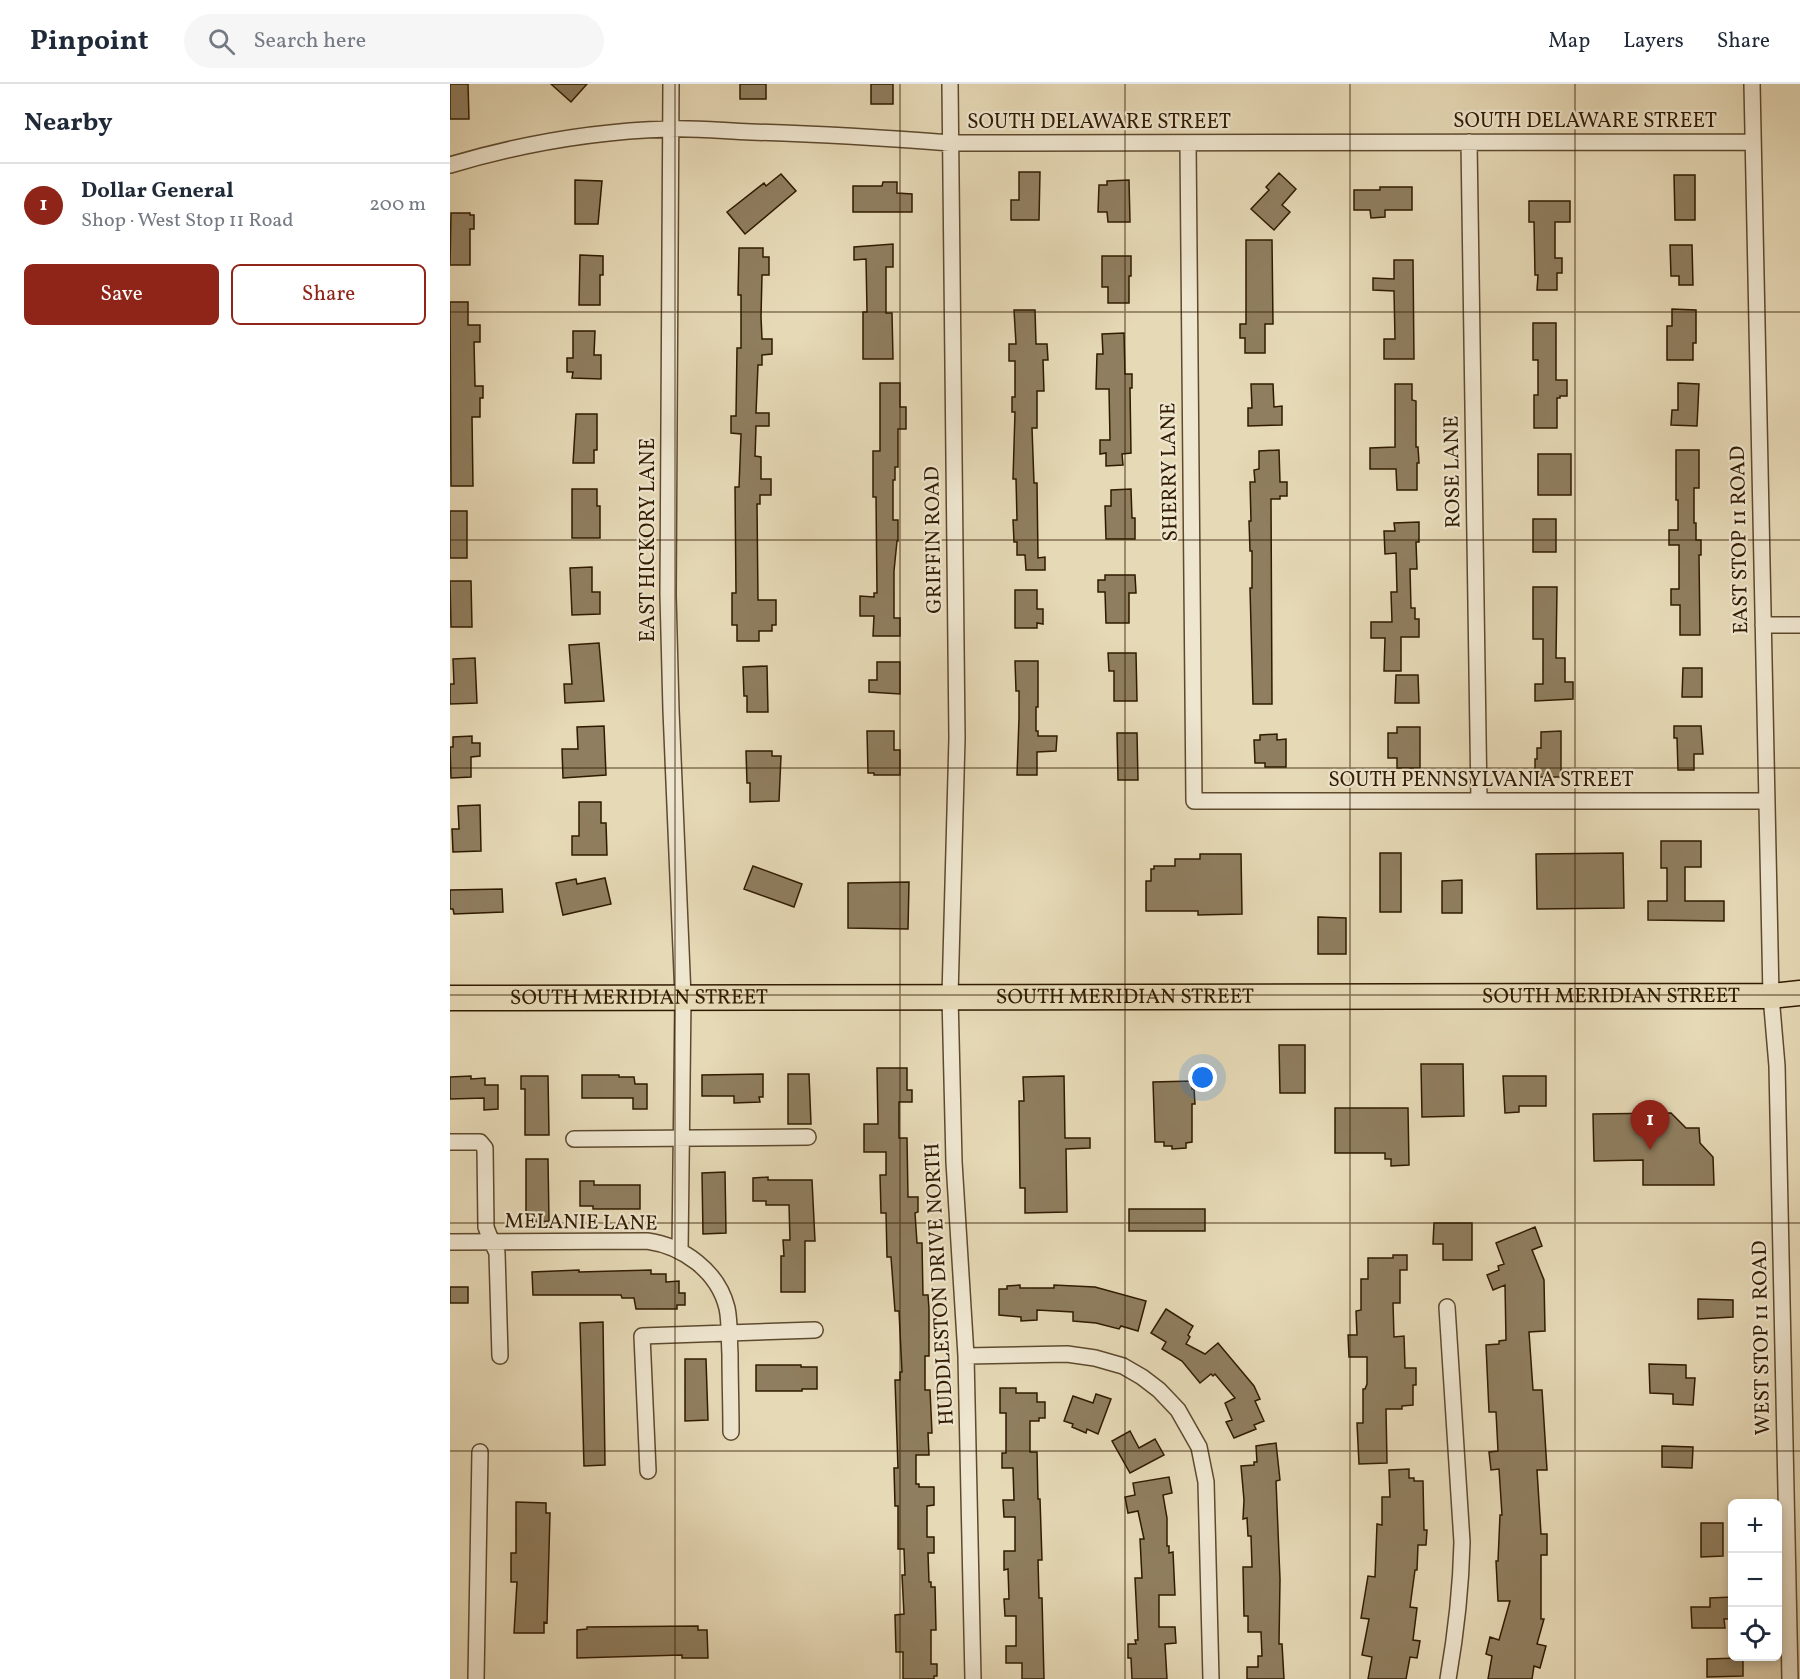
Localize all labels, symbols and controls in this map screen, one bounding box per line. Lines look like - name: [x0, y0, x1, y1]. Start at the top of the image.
- search box: [184, 14, 604, 68]
- text: Pinpoint: [30, 22, 148, 61]
- icon: search: [205, 25, 238, 58]
- text: Search here: [253, 26, 366, 57]
- text: Map: [1548, 27, 1590, 56]
- text: Layers: [1623, 27, 1684, 56]
- text: Share: [1717, 27, 1770, 56]
- text: Nearby: [24, 105, 113, 141]
- street label: SOUTH DELAWARE STREET: [1453, 107, 1717, 136]
- street label: SOUTH DELAWARE STREET: [967, 108, 1231, 137]
- text: Dollar General: [81, 176, 234, 207]
- text: 1: [39, 191, 48, 219]
- text: 200 m: [369, 191, 426, 219]
- text: Shop · West Stop 11 Road: [81, 207, 294, 235]
- button: Save: [24, 264, 219, 325]
- button: Share: [231, 264, 426, 325]
- street label: SHERRY LANE: [1154, 402, 1186, 542]
- street label: ROSE LANE: [1438, 415, 1468, 529]
- street label: EAST HICKORY LANE: [634, 438, 663, 642]
- street label: EAST STOP 11 ROAD: [1724, 446, 1756, 634]
- street label: GRIFFIN ROAD: [918, 466, 950, 614]
- street label: SOUTH PENNSYLVANIA STREET: [1328, 766, 1634, 795]
- street label: SOUTH MERIDIAN STREET: [996, 982, 1254, 1012]
- street label: SOUTH MERIDIAN STREET: [1482, 982, 1740, 1011]
- street label: SOUTH MERIDIAN STREET: [510, 983, 768, 1012]
- your location: [1188, 1063, 1217, 1092]
- pin: 1: [1630, 1100, 1670, 1150]
- street label: HUDDLESTON DRIVE NORTH: [918, 1142, 962, 1426]
- street label: MELANIE LANE: [504, 1207, 658, 1239]
- street label: WEST STOP 11 ROAD: [1746, 1240, 1778, 1436]
- map controls: [1728, 1499, 1782, 1661]
- button: +: [1728, 1499, 1782, 1553]
- button: −: [1728, 1553, 1782, 1607]
- button: locate: [1728, 1607, 1782, 1661]

